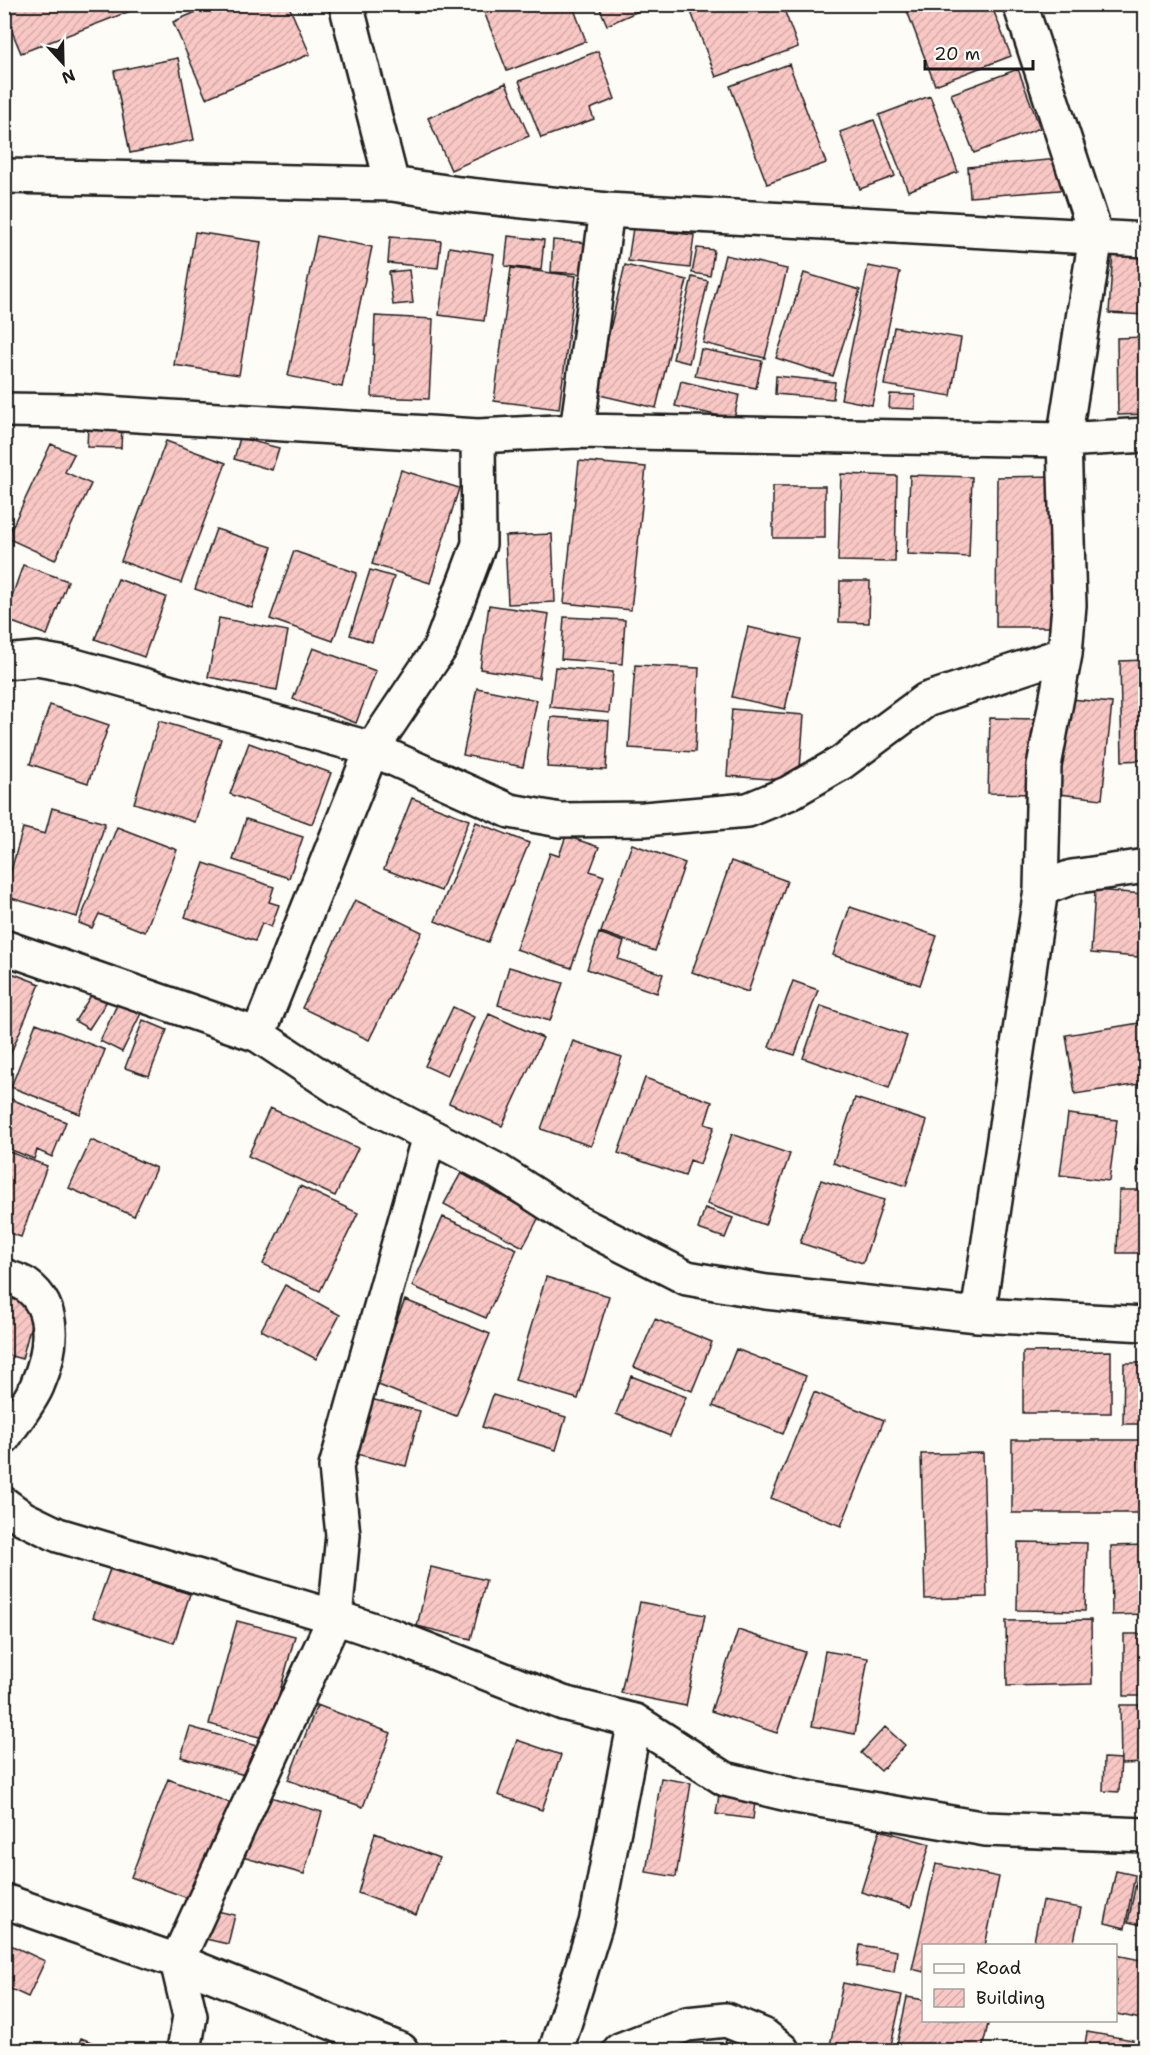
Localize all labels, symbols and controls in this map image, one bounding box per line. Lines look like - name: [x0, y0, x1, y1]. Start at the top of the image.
- north arrow: [33, 33, 93, 93]
- scale bar: [925, 33, 1033, 71]
- text: 20 m: [934, 42, 980, 66]
- text: N: [59, 64, 78, 89]
- legend: [922, 1944, 1117, 2022]
- text: Road: [976, 1956, 1021, 1980]
- text: Building: [976, 1986, 1045, 2010]

